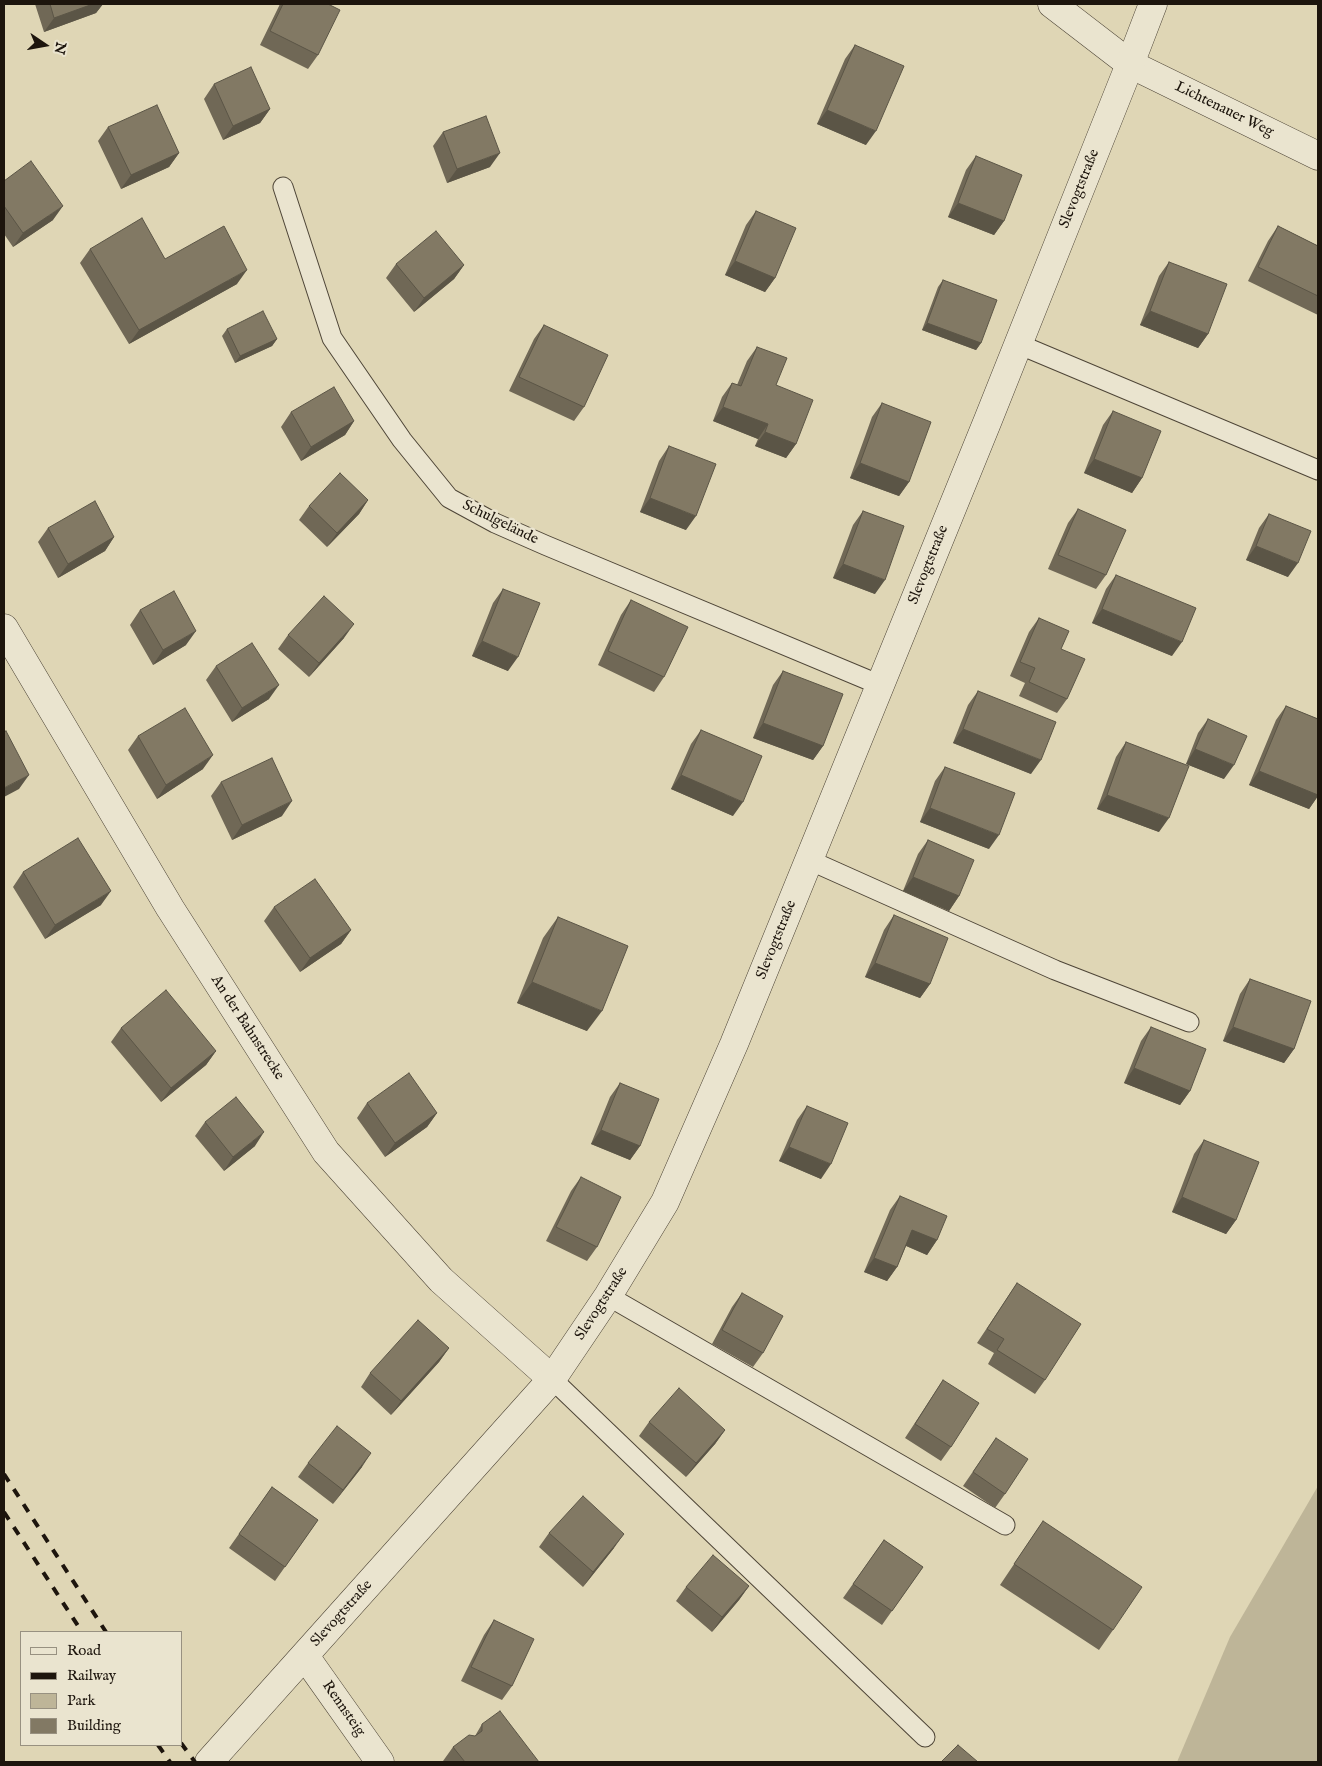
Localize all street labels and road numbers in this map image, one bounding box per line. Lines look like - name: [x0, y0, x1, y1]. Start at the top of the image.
- street label: Lichtenauer Weg: [1172, 78, 1276, 142]
- street label: Slevogtstraße: [1056, 147, 1104, 231]
- street label: Schulgelände: [459, 497, 541, 549]
- street label: Slevogtstraße: [905, 523, 953, 607]
- street label: Slevogtstraße: [753, 898, 801, 982]
- street label: An der Bahnstrecke: [206, 972, 288, 1084]
- street label: Slevogtstraße: [572, 1264, 632, 1344]
- street label: Slevogtstraße: [307, 1577, 377, 1651]
- street label: Rennsteig: [317, 1678, 369, 1740]

